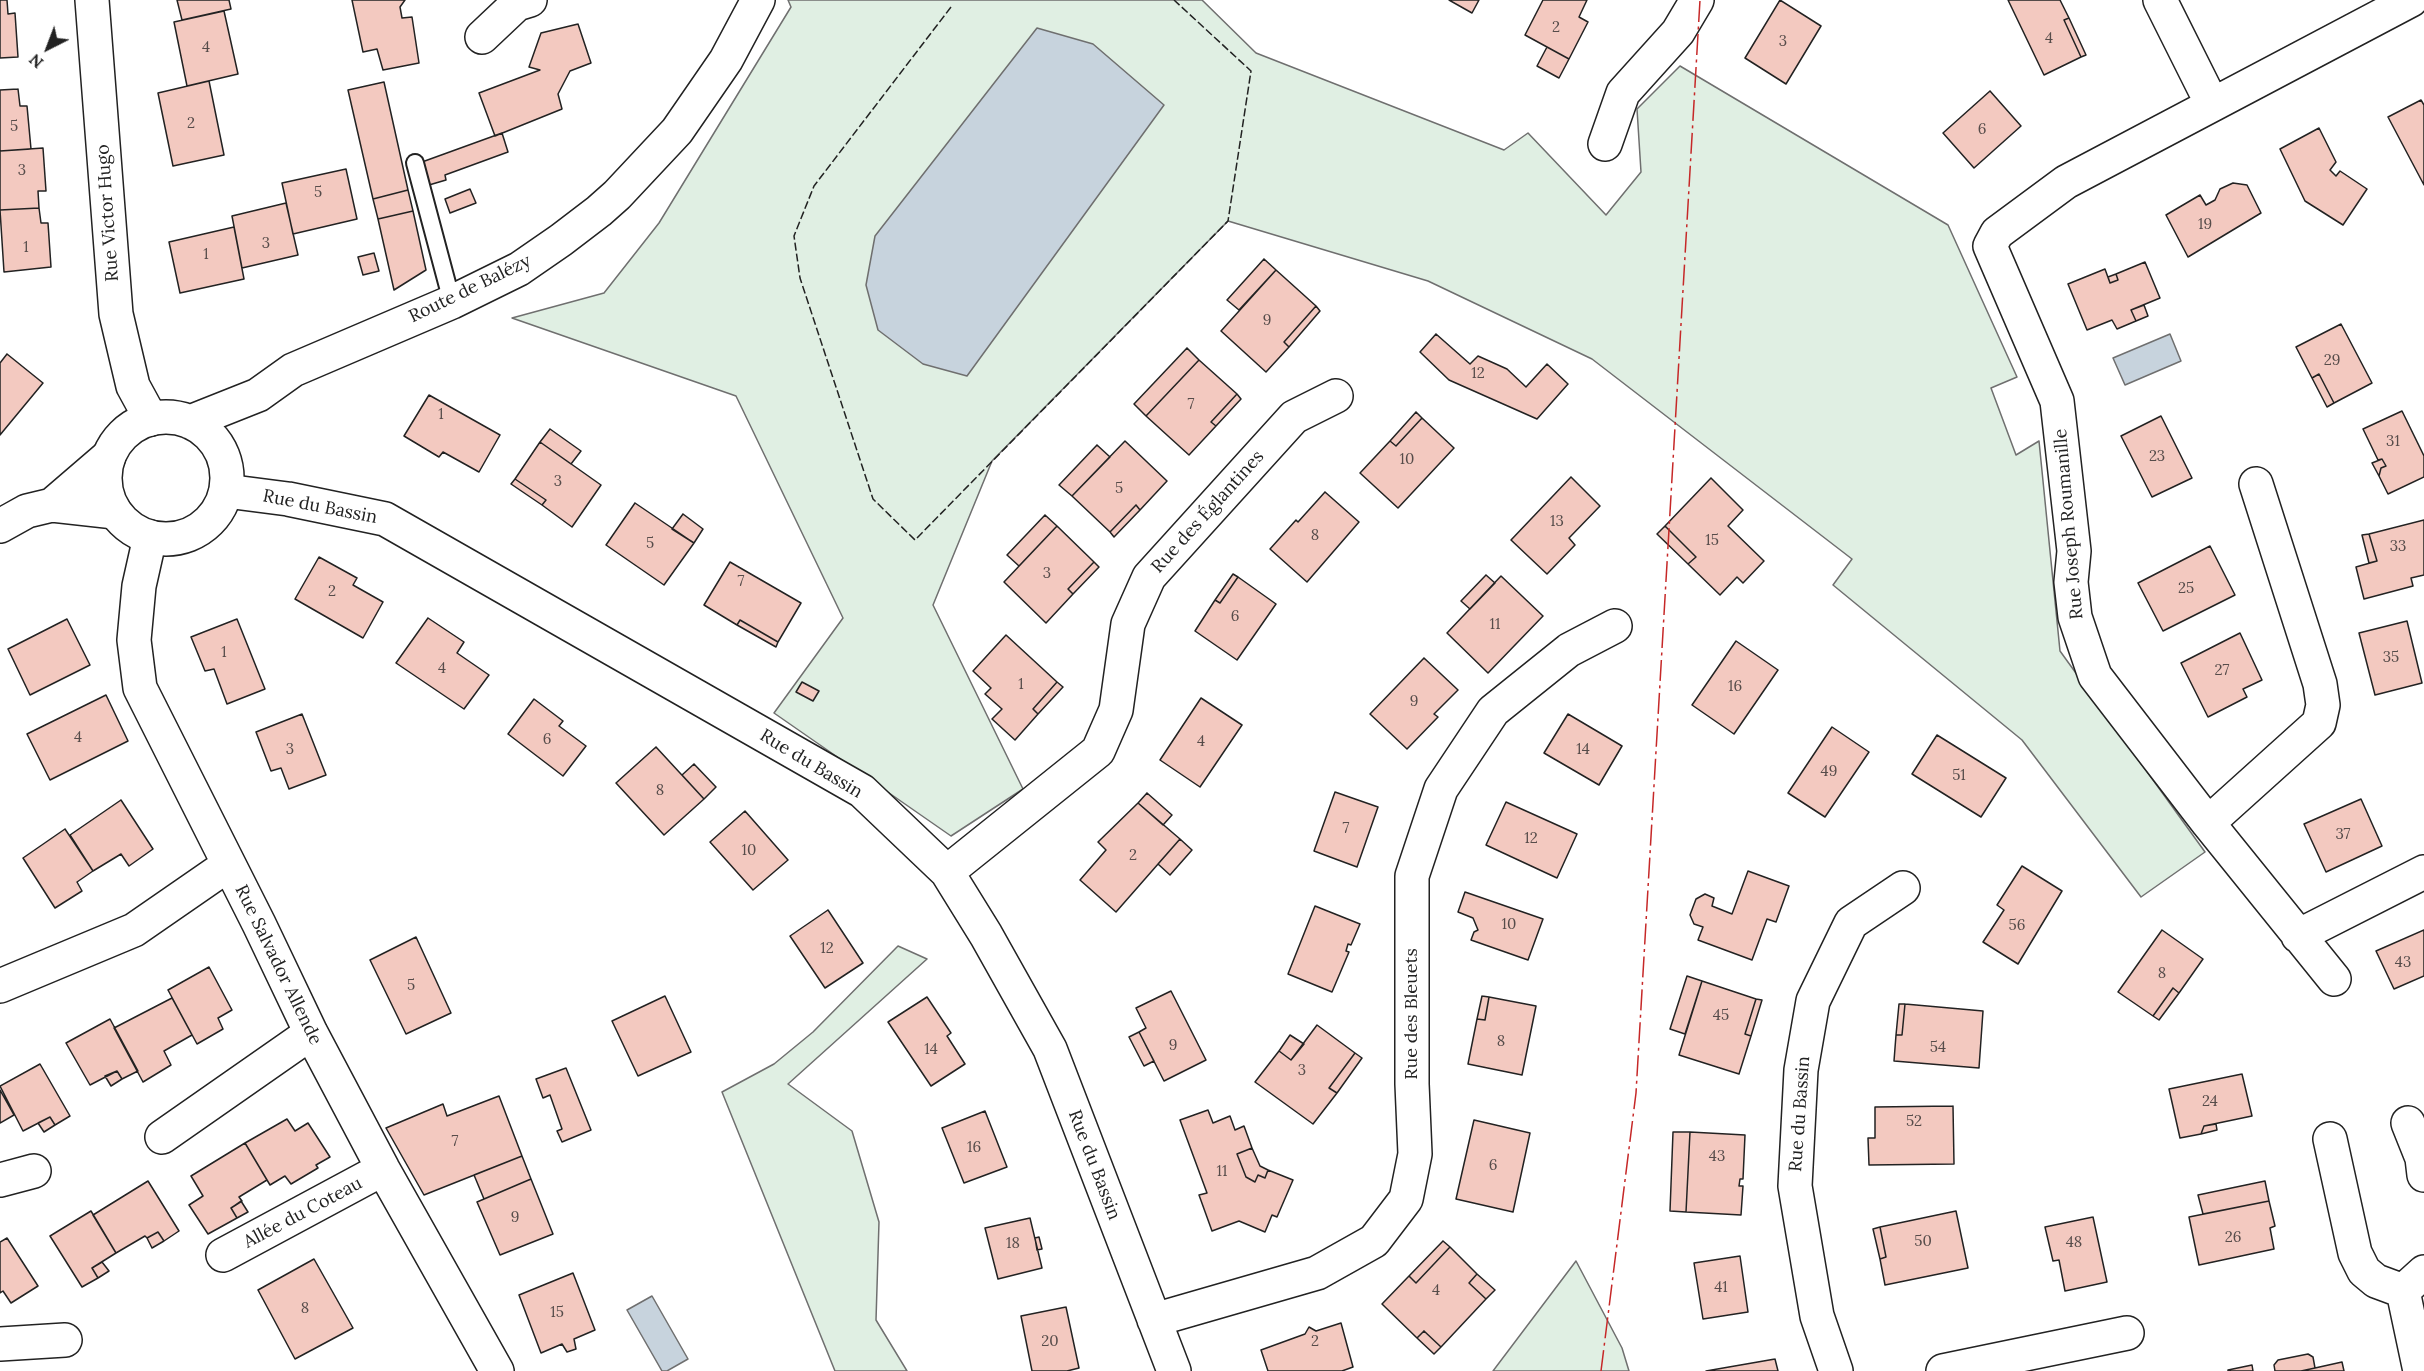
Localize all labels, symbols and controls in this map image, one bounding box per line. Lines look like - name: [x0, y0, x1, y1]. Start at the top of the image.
- north arrow: [18, 18, 78, 78]
- house number: 2: [1552, 19, 1560, 37]
- house number: 4: [2045, 30, 2053, 48]
- house number: 3: [1779, 33, 1787, 51]
- house number: 4: [202, 39, 210, 57]
- text: N: [25, 50, 47, 73]
- house number: 2: [187, 115, 195, 133]
- house number: 5: [10, 118, 18, 136]
- house number: 6: [1978, 121, 1986, 139]
- street label: Rue Victor Hugo: [92, 144, 124, 282]
- house number: 3: [18, 162, 26, 180]
- house number: 5: [314, 184, 322, 202]
- house number: 19: [2198, 216, 2212, 234]
- house number: 3: [262, 235, 270, 253]
- house number: 1: [23, 239, 29, 257]
- house number: 1: [203, 246, 209, 264]
- street label: Route de Balézy: [405, 250, 535, 328]
- house number: 9: [1263, 312, 1271, 330]
- house number: 29: [2324, 352, 2340, 370]
- house number: 12: [1471, 365, 1485, 383]
- house number: 7: [1188, 396, 1194, 414]
- house number: 1: [438, 406, 444, 424]
- street label: Rue Joseph Roumanille: [2050, 428, 2088, 620]
- house number: 31: [2386, 433, 2400, 451]
- street label: Rue des Églantines: [1147, 446, 1269, 578]
- house number: 23: [2149, 448, 2165, 466]
- house number: 10: [1400, 451, 1414, 469]
- house number: 3: [554, 473, 562, 491]
- house number: 5: [1115, 480, 1123, 498]
- street label: Rue du Bassin: [261, 485, 379, 529]
- house number: 13: [1550, 513, 1564, 531]
- house number: 8: [1311, 527, 1319, 545]
- house number: 15: [1705, 532, 1719, 550]
- house number: 5: [646, 535, 654, 553]
- house number: 33: [2390, 538, 2406, 556]
- house number: 3: [1043, 565, 1051, 583]
- house number: 7: [738, 573, 744, 591]
- house number: 25: [2178, 580, 2194, 598]
- house number: 2: [328, 583, 336, 601]
- house number: 6: [1231, 608, 1239, 626]
- house number: 11: [1490, 616, 1500, 634]
- house number: 1: [221, 644, 227, 662]
- house number: 35: [2383, 649, 2399, 667]
- house number: 4: [438, 660, 446, 678]
- house number: 27: [2215, 662, 2229, 680]
- house number: 1: [1018, 676, 1024, 694]
- house number: 16: [1728, 678, 1742, 696]
- house number: 9: [1410, 693, 1418, 711]
- street label: Rue du Bassin: [756, 725, 866, 803]
- house number: 4: [74, 729, 82, 747]
- house number: 6: [543, 731, 551, 749]
- house number: 4: [1197, 733, 1205, 751]
- house number: 3: [286, 741, 294, 759]
- house number: 14: [1576, 741, 1590, 759]
- house number: 49: [1821, 763, 1837, 781]
- house number: 51: [1952, 767, 1966, 785]
- house number: 8: [656, 782, 664, 800]
- house number: 7: [1343, 820, 1349, 838]
- house number: 37: [2336, 826, 2350, 844]
- house number: 12: [1524, 830, 1538, 848]
- house number: 10: [742, 842, 756, 860]
- house number: 2: [1129, 847, 1137, 865]
- street label: Rue Salvador Allende: [230, 882, 326, 1048]
- house number: 10: [1502, 916, 1516, 934]
- house number: 56: [2009, 917, 2025, 935]
- house number: 12: [820, 940, 834, 958]
- street label: Rue des Bleuets: [1401, 948, 1423, 1080]
- house number: 43: [2395, 954, 2411, 972]
- house number: 8: [2158, 965, 2166, 983]
- house number: 5: [407, 977, 415, 995]
- house number: 45: [1713, 1007, 1729, 1025]
- house number: 8: [1497, 1033, 1505, 1051]
- house number: 9: [1169, 1037, 1177, 1055]
- house number: 54: [1930, 1039, 1946, 1057]
- house number: 14: [924, 1041, 938, 1059]
- street label: Rue du Bassin: [1785, 1055, 1815, 1173]
- house number: 3: [1298, 1062, 1306, 1080]
- house number: 24: [2202, 1093, 2218, 1111]
- street label: Rue du Bassin: [1063, 1107, 1125, 1223]
- house number: 52: [1906, 1113, 1922, 1131]
- house number: 7: [452, 1133, 458, 1151]
- house number: 16: [967, 1139, 981, 1157]
- house number: 43: [1709, 1148, 1725, 1166]
- house number: 6: [1489, 1157, 1497, 1175]
- house number: 11: [1217, 1163, 1227, 1181]
- street label: Allée du Coteau: [240, 1173, 366, 1253]
- house number: 9: [511, 1209, 519, 1227]
- house number: 26: [2225, 1229, 2241, 1247]
- house number: 50: [1914, 1233, 1932, 1251]
- house number: 48: [2066, 1234, 2082, 1252]
- house number: 18: [1006, 1235, 1020, 1253]
- house number: 41: [1714, 1279, 1728, 1297]
- house number: 4: [1432, 1282, 1440, 1300]
- house number: 8: [301, 1300, 309, 1318]
- house number: 15: [550, 1304, 564, 1322]
- house number: 20: [1041, 1333, 1059, 1351]
- house number: 2: [1311, 1333, 1319, 1351]

